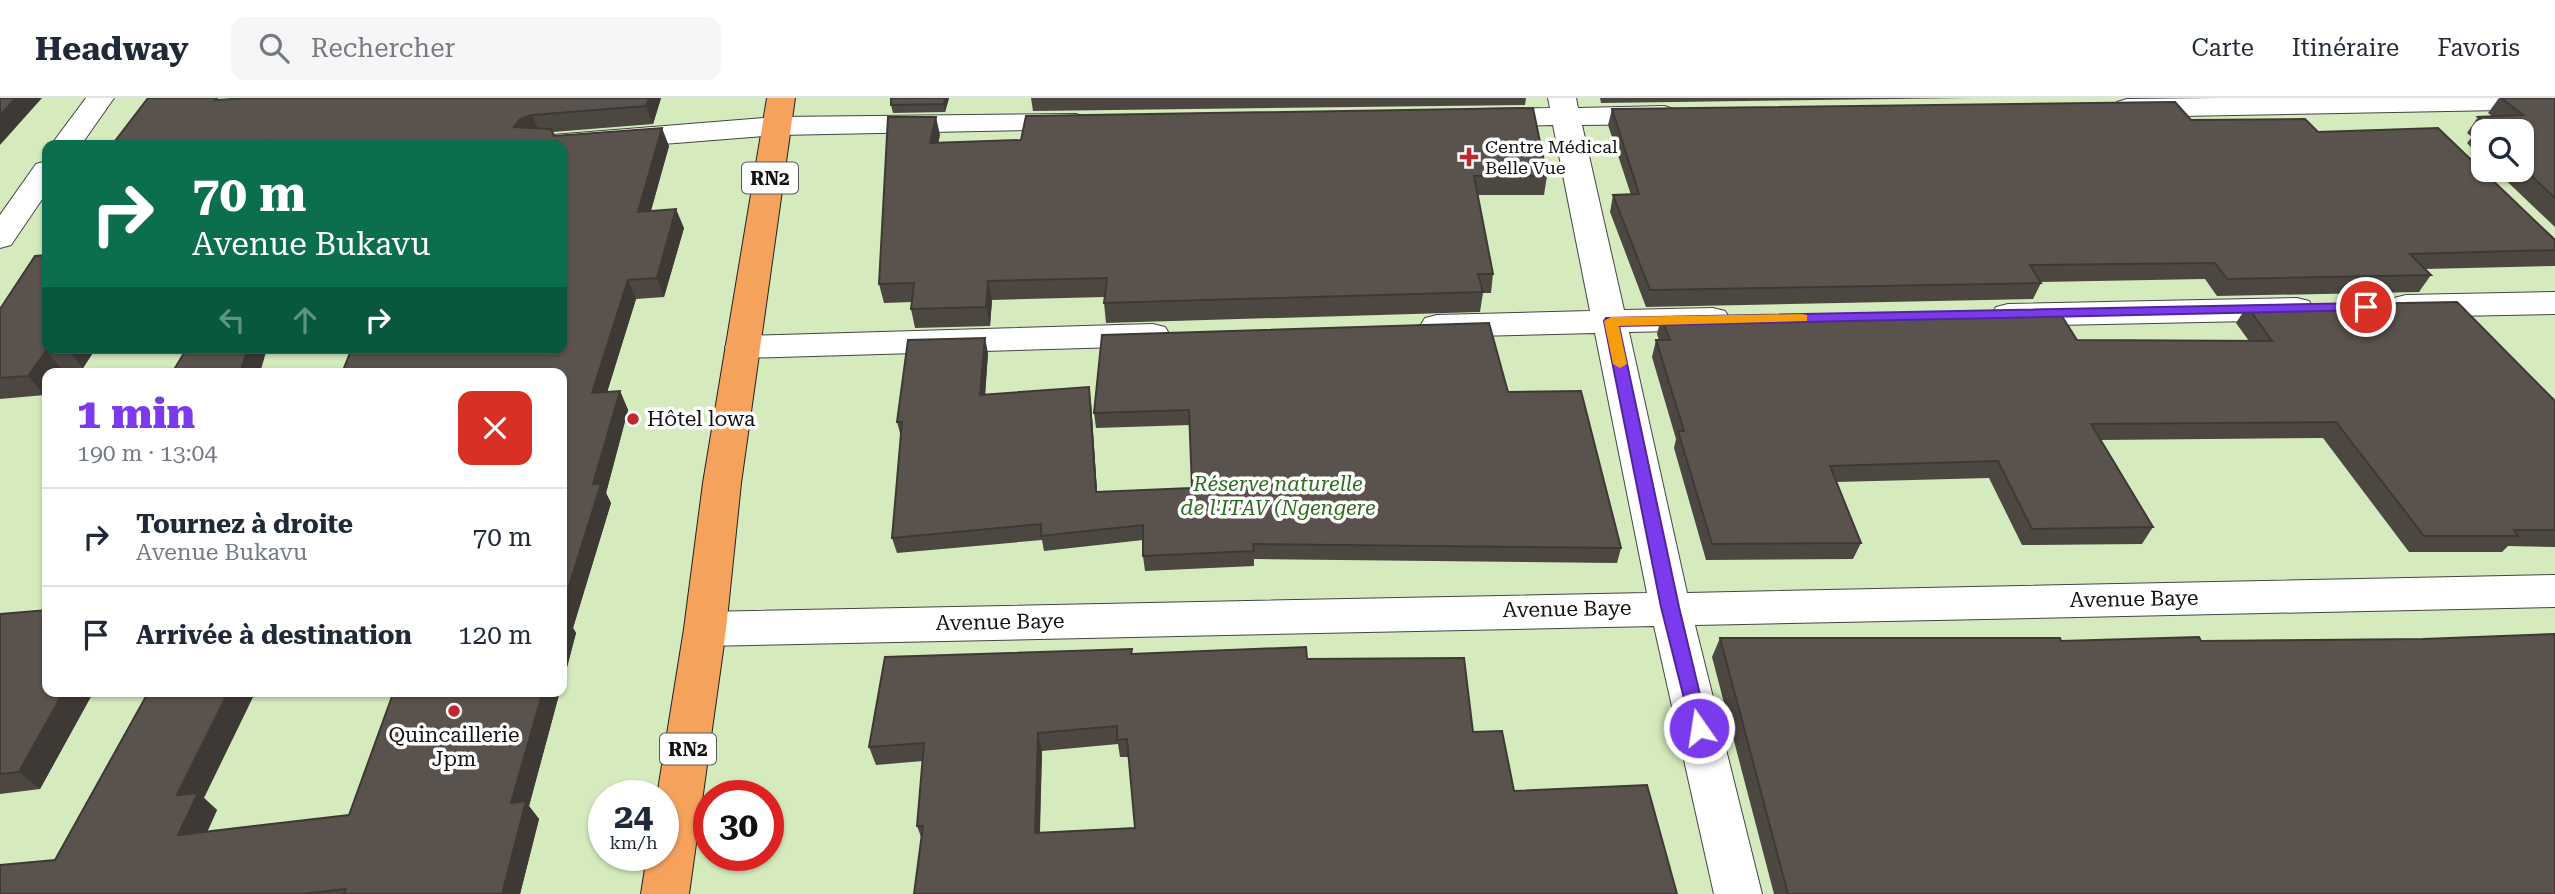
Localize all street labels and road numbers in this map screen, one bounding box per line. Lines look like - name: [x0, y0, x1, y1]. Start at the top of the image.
- road number: RN2: [742, 162, 798, 194]
- street label: Avenue Baye: [2069, 586, 2199, 612]
- street label: Avenue Baye: [1502, 596, 1632, 622]
- street label: Avenue Baye: [935, 609, 1065, 635]
- road number: RN2: [660, 734, 716, 764]

